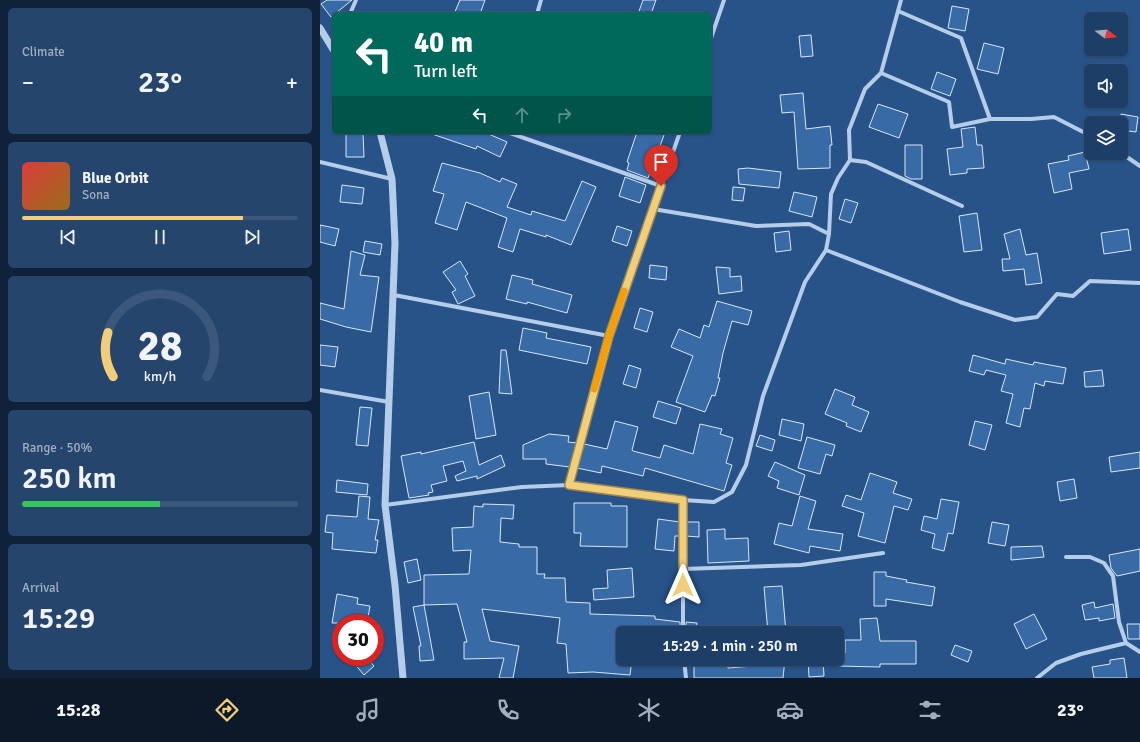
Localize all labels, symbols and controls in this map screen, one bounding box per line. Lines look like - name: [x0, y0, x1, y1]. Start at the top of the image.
- north arrow: [1084, 12, 1128, 56]
- map controls: [1084, 12, 1128, 160]
- text: 40 m: [414, 26, 473, 60]
- icon: left: [348, 28, 400, 80]
- text: Climate: [22, 44, 65, 60]
- text: Turn left: [414, 60, 477, 82]
- text: 23°: [138, 64, 182, 101]
- button: sound: [1084, 64, 1128, 108]
- text: −: [22, 69, 34, 96]
- text: +: [286, 69, 298, 96]
- icon: left: [469, 104, 491, 126]
- icon: ahead: [511, 104, 533, 126]
- icon: right: [553, 104, 575, 126]
- button: layers: [1084, 116, 1128, 160]
- pin: [644, 145, 678, 186]
- icon: arrive: [650, 151, 672, 173]
- text: Blue Orbit: [82, 169, 149, 187]
- text: Sona: [82, 187, 110, 203]
- icon: previous: [57, 226, 79, 248]
- icon: pause: [149, 226, 171, 248]
- icon: next: [241, 226, 263, 248]
- text: 28: [138, 321, 182, 372]
- text: km/h: [144, 368, 176, 385]
- text: Range · 50%: [22, 440, 92, 456]
- text: 250 km: [22, 460, 117, 497]
- position arrow: [662, 564, 704, 606]
- text: Arrival: [22, 580, 59, 596]
- text: 15:29: [22, 600, 95, 637]
- speed limit sign: 30: [332, 614, 384, 666]
- text: 15:29 · 1 min · 250 m: [663, 637, 797, 655]
- icon: directions: [213, 696, 241, 724]
- icon: music: [354, 696, 382, 724]
- icon: phone: [494, 696, 522, 724]
- icon: climate: [635, 696, 663, 724]
- icon: car: [776, 696, 804, 724]
- icon: filters: [916, 696, 944, 724]
- text: 15:28: [56, 699, 101, 721]
- text: 23°: [1057, 699, 1084, 721]

